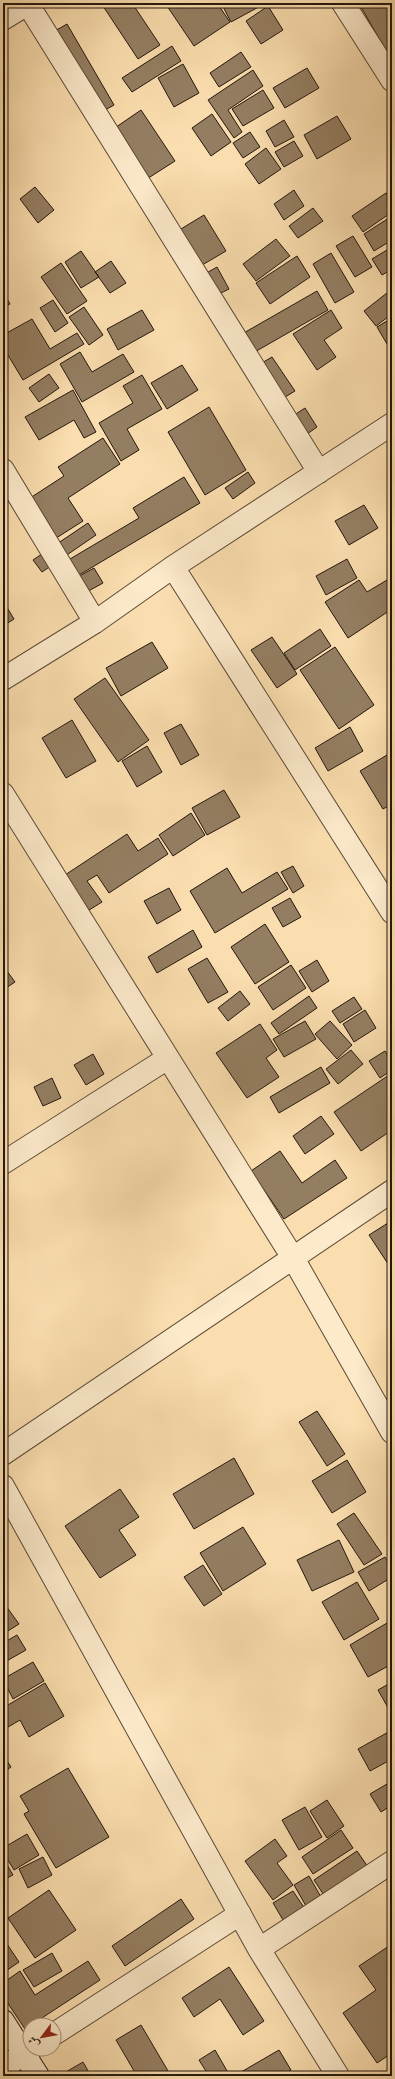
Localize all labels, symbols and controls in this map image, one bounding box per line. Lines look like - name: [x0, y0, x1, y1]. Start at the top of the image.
- north arrow: [22, 2017, 62, 2057]
- text: ش: [25, 2033, 43, 2051]

